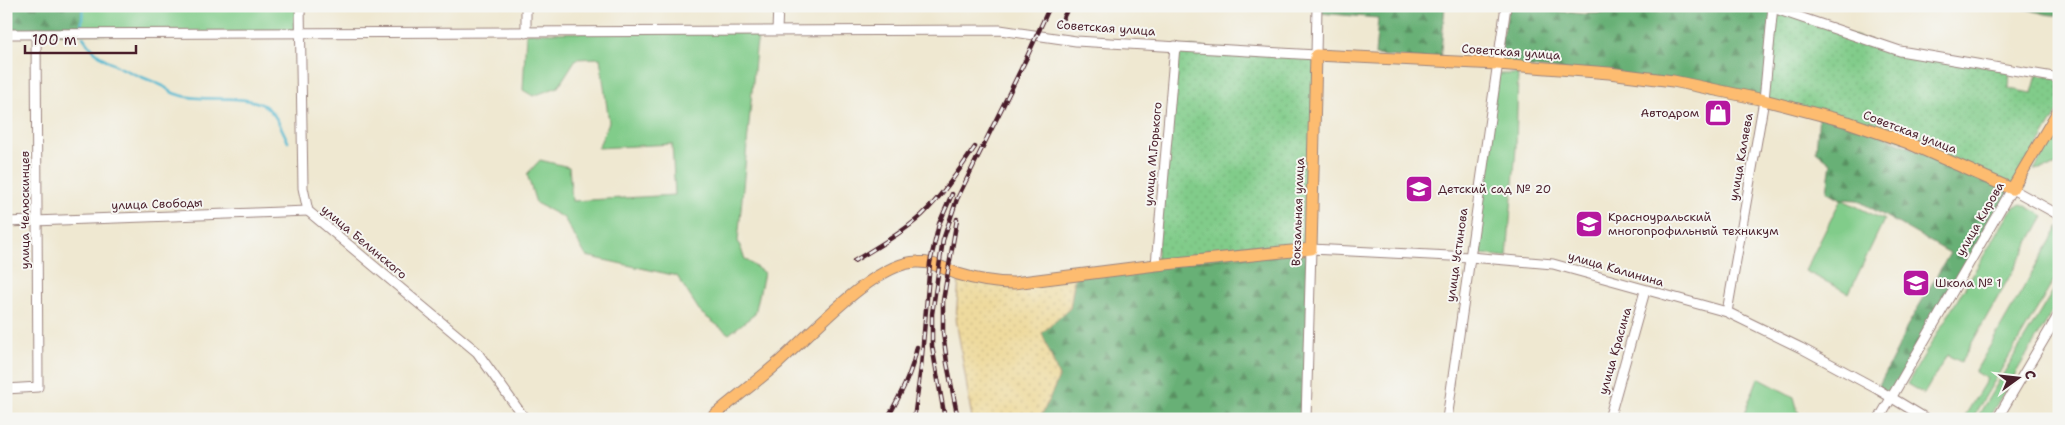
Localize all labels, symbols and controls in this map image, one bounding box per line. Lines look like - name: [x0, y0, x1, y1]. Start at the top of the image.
- street label: Советская улица: [1056, 17, 1157, 39]
- scale bar: [25, 22, 136, 54]
- text: 100 m: [32, 30, 77, 50]
- street label: Советская улица: [1461, 41, 1562, 63]
- shop icon: Автодром: [1703, 98, 1733, 128]
- street label: улица М.Горького: [1140, 101, 1166, 207]
- place label: Автодром: [1640, 105, 1699, 121]
- street label: Советская улица: [1861, 107, 1960, 157]
- street label: улица Каляева: [1725, 111, 1757, 202]
- street label: улица Челюскинцев: [17, 151, 33, 269]
- street label: Вокзальная улица: [1288, 157, 1308, 266]
- school or university icon: Детский сад № 20: [1404, 174, 1434, 204]
- street label: улица Кирова: [1952, 178, 2008, 259]
- place label: Детский сад № 20: [1438, 181, 1551, 197]
- street label: улица Свободы: [111, 194, 203, 214]
- street label: улица Белинского: [318, 201, 410, 283]
- street label: улица Устинова: [1442, 206, 1472, 303]
- school or university icon: Красноуральский многопрофильный техникум: [1574, 209, 1604, 239]
- place label: Красноуральский многопрофильный техникум: [1608, 209, 1779, 239]
- street label: улица Калинина: [1566, 248, 1666, 290]
- school or university icon: Школа № 1: [1901, 268, 1931, 298]
- place label: Школа № 1: [1935, 275, 2002, 291]
- street label: улица Красина: [1595, 305, 1635, 396]
- north arrow: [1992, 352, 2042, 402]
- text: С: [2021, 368, 2040, 381]

